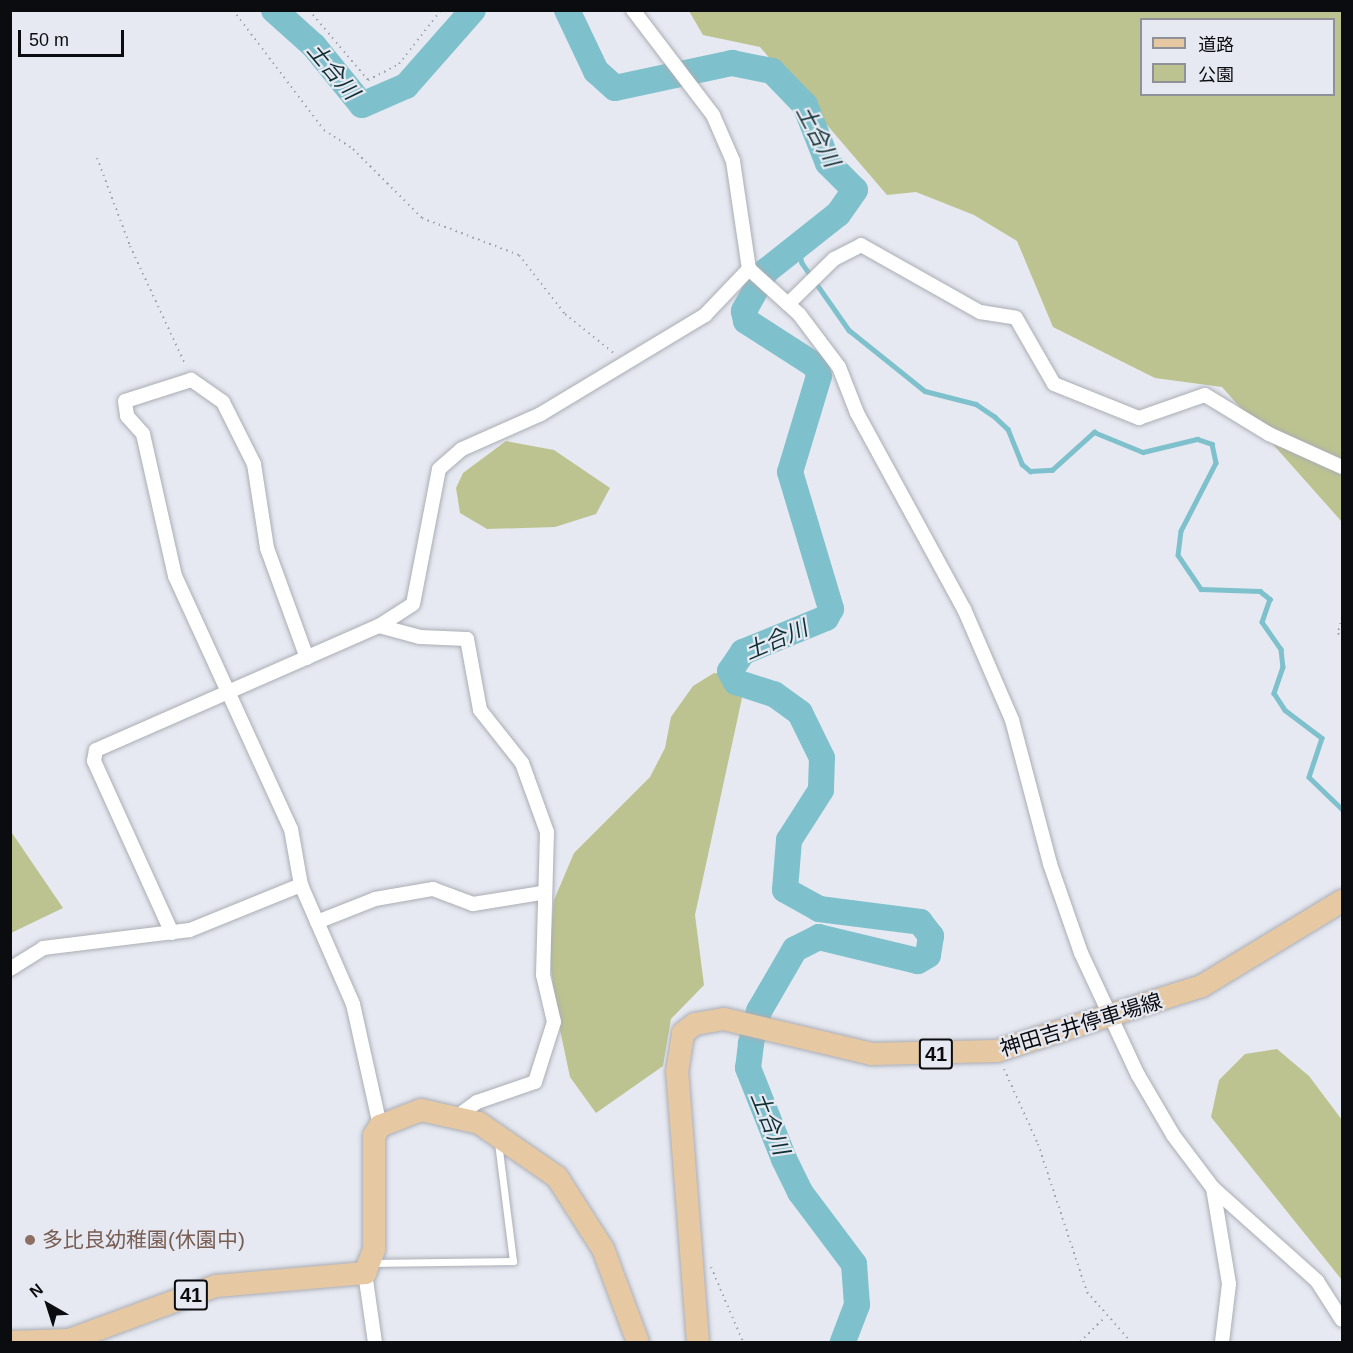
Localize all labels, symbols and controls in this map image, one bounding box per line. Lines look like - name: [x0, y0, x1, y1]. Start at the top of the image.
- scale bar: [21, 18, 128, 56]
- legend: [1140, 18, 1335, 96]
- text: 50 m: [29, 30, 69, 50]
- text: 道路: [1198, 35, 1234, 55]
- water label: 土合川: [302, 37, 364, 105]
- text: 公園: [1198, 65, 1234, 85]
- water label: 土合川: [791, 101, 845, 171]
- water label: 土合川: [740, 615, 812, 665]
- street label: 神田吉井停車場線: [997, 988, 1165, 1062]
- road number: 41: [918, 1037, 954, 1071]
- water label: 土合川: [745, 1087, 795, 1159]
- place label: 多比良幼稚園(休園中): [42, 1227, 245, 1253]
- marker: 多比良幼稚園(休園中): [23, 1233, 37, 1247]
- north arrow: [18, 1275, 78, 1335]
- road number: 41: [173, 1278, 209, 1312]
- text: N: [27, 1280, 46, 1301]

